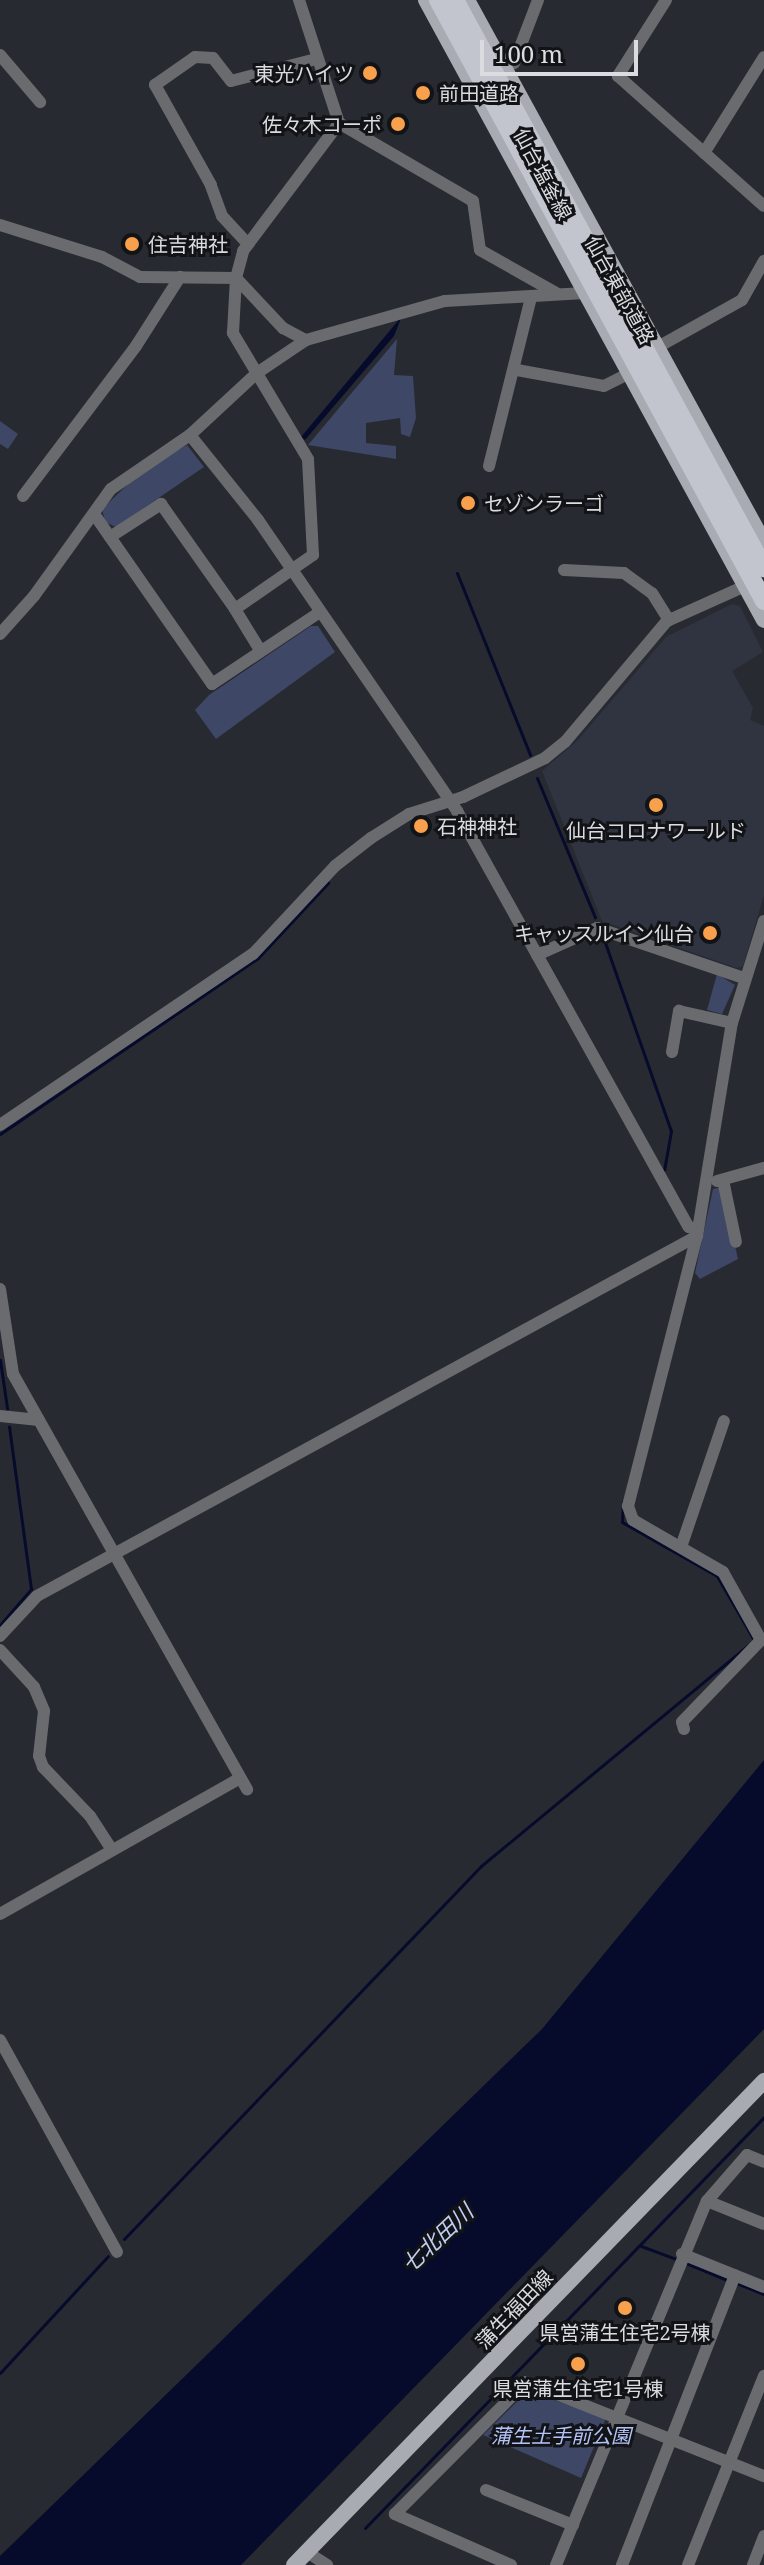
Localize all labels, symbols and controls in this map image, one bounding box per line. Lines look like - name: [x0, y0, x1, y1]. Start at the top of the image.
- scale bar: [484, 24, 642, 74]
- text: 100 m: [494, 37, 563, 70]
- place label: 東光ハイツ: [254, 61, 354, 85]
- marker: 東光ハイツ: [361, 64, 379, 82]
- place label: 前田道路: [439, 81, 519, 105]
- marker: 前田道路: [414, 84, 432, 102]
- place label: 佐々木コーポ: [262, 112, 382, 136]
- marker: 佐々木コーポ: [389, 115, 407, 133]
- street label: 仙台塩釜線: [509, 124, 577, 224]
- place label: 住吉神社: [148, 232, 228, 256]
- street label: 仙台東部道路: [580, 232, 660, 348]
- marker: 住吉神社: [123, 235, 141, 253]
- place label: セゾンラーゴ: [484, 491, 604, 515]
- marker: セゾンラーゴ: [459, 494, 477, 512]
- marker: 仙台コロナワールド: [647, 796, 665, 814]
- place label: 石神神社: [437, 814, 517, 838]
- marker: 石神神社: [412, 817, 430, 835]
- place label: 仙台コロナワールド: [566, 818, 746, 842]
- place label: キャッスルイン仙台: [514, 921, 694, 945]
- marker: キャッスルイン仙台: [701, 924, 719, 942]
- water label: 七北田川: [396, 2198, 478, 2278]
- street label: 蒲生福田線: [471, 2265, 557, 2353]
- marker: 県営蒲生住宅2号棟: [616, 2299, 634, 2317]
- place label: 県営蒲生住宅2号棟: [539, 2320, 711, 2344]
- marker: 県営蒲生住宅1号棟: [569, 2355, 587, 2373]
- place label: 県営蒲生住宅1号棟: [492, 2376, 664, 2400]
- park label: 蒲生土手前公園: [491, 2423, 631, 2447]

